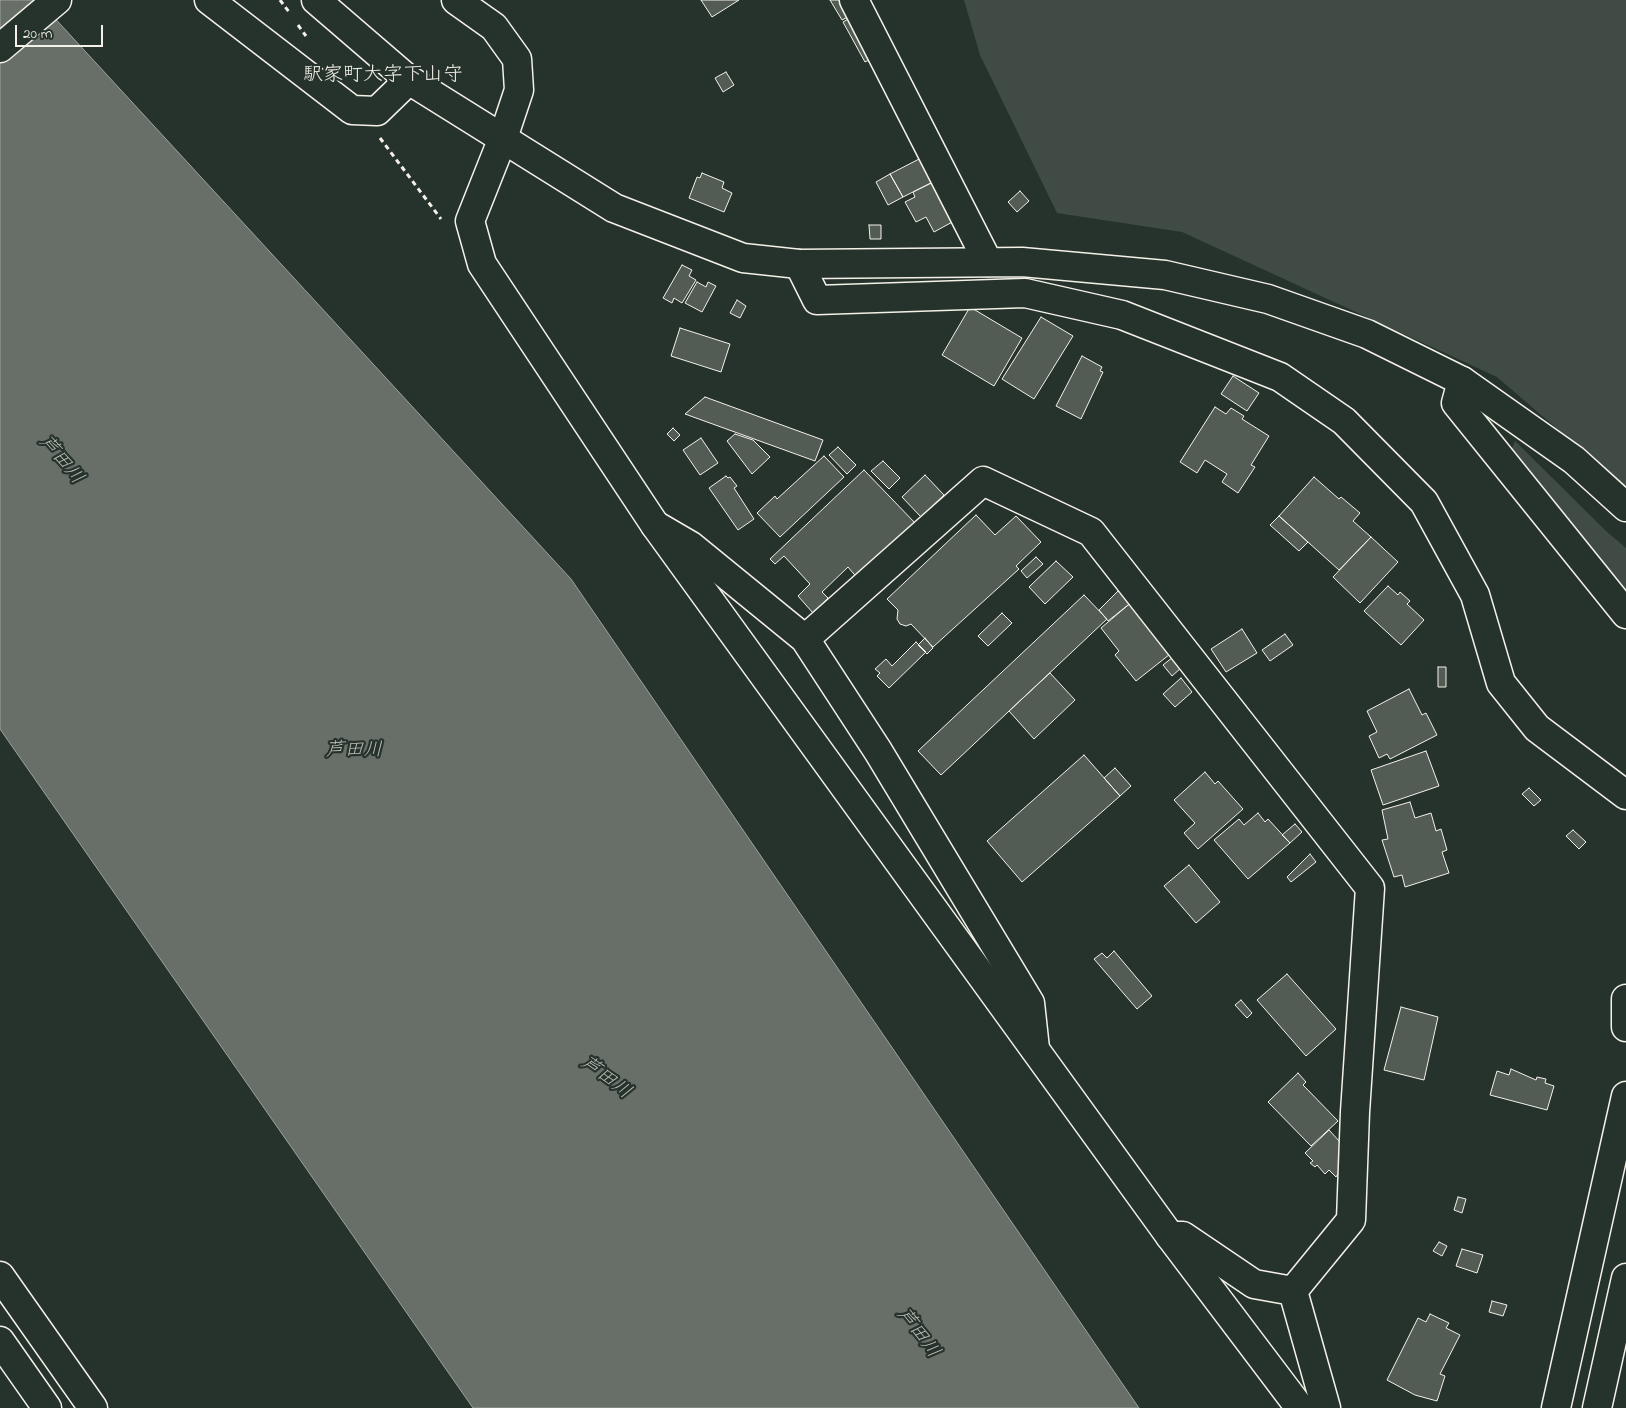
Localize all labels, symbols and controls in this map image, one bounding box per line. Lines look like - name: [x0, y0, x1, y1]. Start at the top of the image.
- scale bar: [18, 15, 105, 47]
- text: 20 m: [23, 23, 52, 45]
- district label: 駅家町大字下山守: [303, 65, 463, 89]
- water label: 芦田川: [33, 432, 87, 490]
- water label: 芦田川: [326, 741, 382, 763]
- water label: 芦田川: [575, 1053, 635, 1105]
- water label: 芦田川: [891, 1304, 943, 1364]

